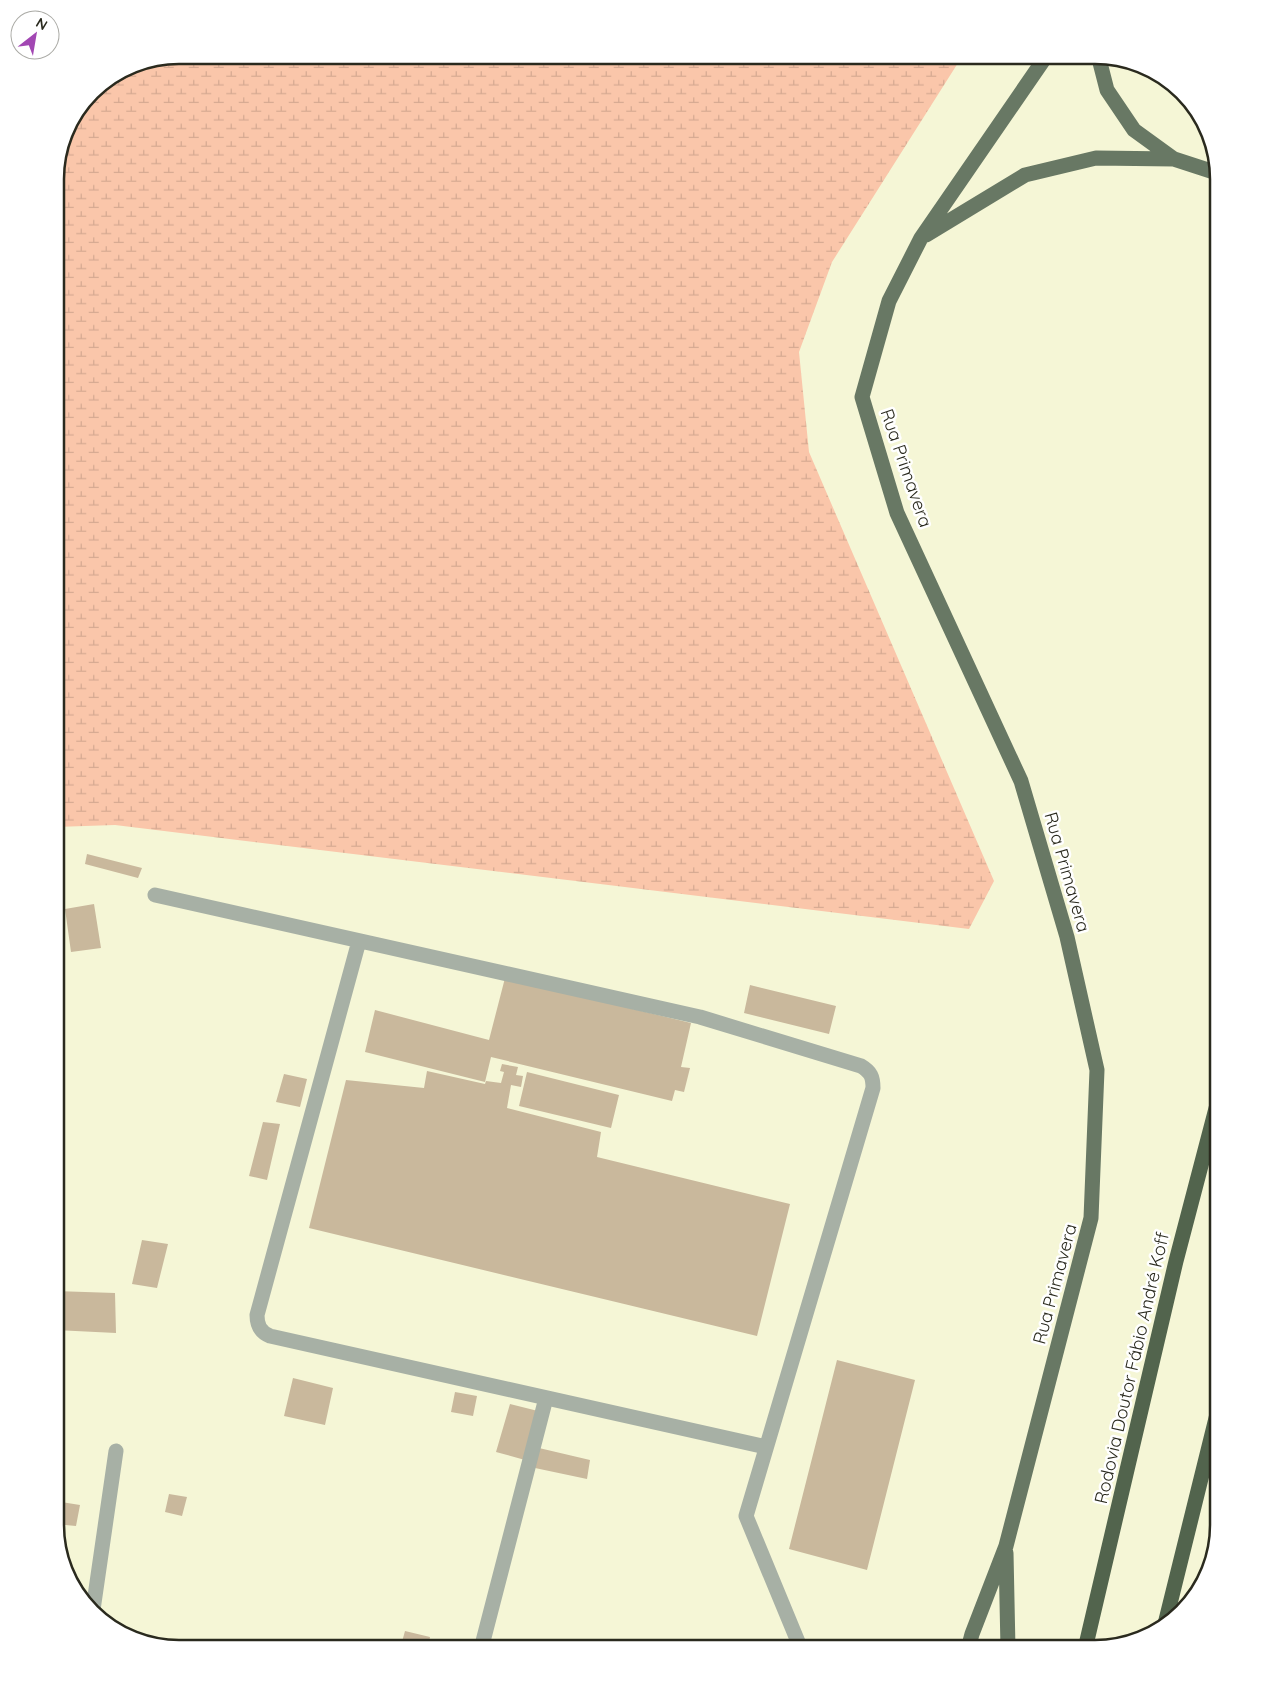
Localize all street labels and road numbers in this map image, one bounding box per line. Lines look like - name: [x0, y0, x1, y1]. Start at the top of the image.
- street label: Rua Primavera: [875, 406, 937, 530]
- street label: Rua Primavera: [1039, 809, 1096, 935]
- street label: Rua Primavera: [1027, 1221, 1082, 1347]
- street label: Rodovia Doutor Fábio André Koff: [1089, 1230, 1174, 1506]

